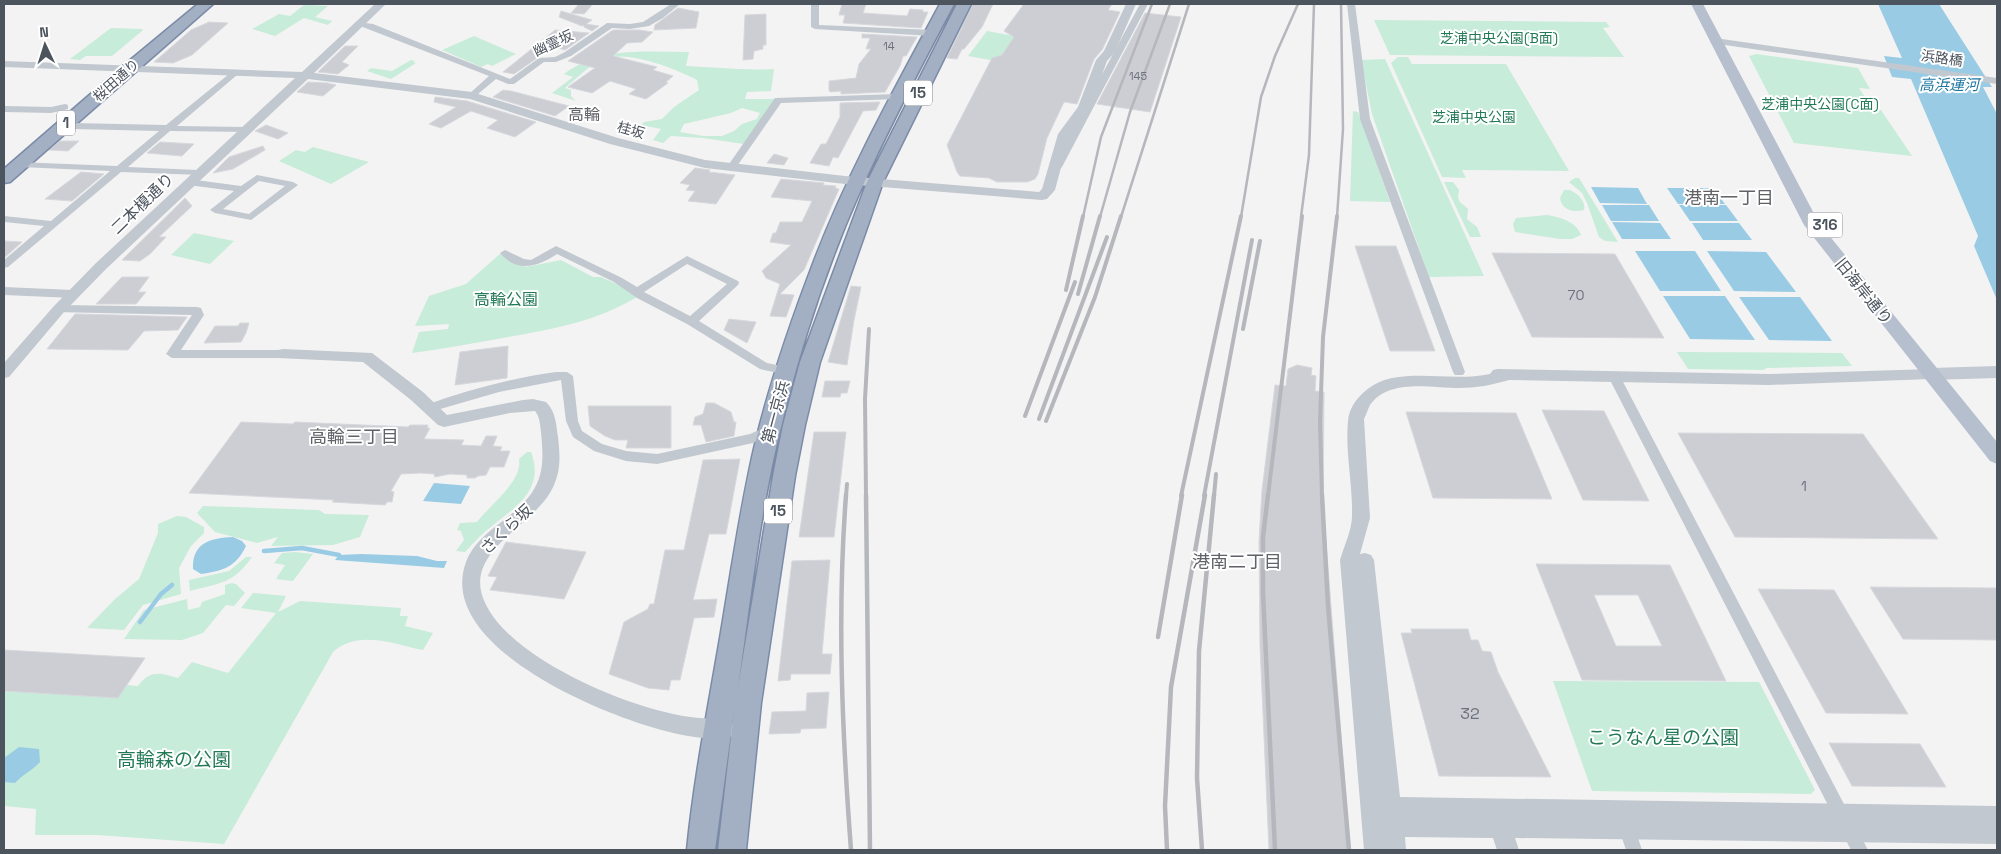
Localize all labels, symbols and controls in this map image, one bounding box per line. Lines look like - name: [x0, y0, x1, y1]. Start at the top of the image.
- north arrow: [20, 20, 70, 70]
- text: N: [39, 23, 49, 41]
- street label: 幽霊坂: [530, 26, 576, 60]
- park label: 芝浦中央公園(B面): [1440, 29, 1558, 47]
- house number: 14: [883, 39, 895, 53]
- street label: 浜路橋: [1920, 46, 1964, 70]
- street label: 桜田通り: [89, 55, 143, 105]
- house number: 145: [1129, 69, 1147, 83]
- water label: 高浜運河: [1919, 75, 1982, 94]
- road number: 15: [904, 80, 932, 106]
- park label: 芝浦中央公園(C面): [1761, 95, 1879, 113]
- district label: 高輪: [568, 104, 600, 125]
- park label: 芝浦中央公園: [1432, 108, 1516, 126]
- road number: 1: [57, 110, 75, 136]
- street label: 桂坂: [615, 117, 647, 143]
- street label: 二本榎通り: [106, 168, 178, 239]
- district label: 港南一丁目: [1684, 186, 1774, 209]
- road number: 316: [1808, 212, 1842, 238]
- street label: 旧海岸通り: [1830, 254, 1897, 329]
- house number: 70: [1568, 286, 1584, 304]
- park label: 高輪公園: [474, 289, 538, 310]
- street label: 第一京浜: [757, 378, 794, 446]
- district label: 高輪三丁目: [309, 425, 399, 448]
- house number: 1: [1801, 477, 1807, 495]
- road number: 15: [764, 498, 792, 524]
- street label: さくら坂: [476, 500, 537, 559]
- district label: 港南二丁目: [1192, 550, 1282, 573]
- house number: 32: [1460, 703, 1480, 724]
- park label: こうなん星の公園: [1587, 725, 1739, 750]
- park label: 高輪森の公園: [117, 747, 231, 772]

